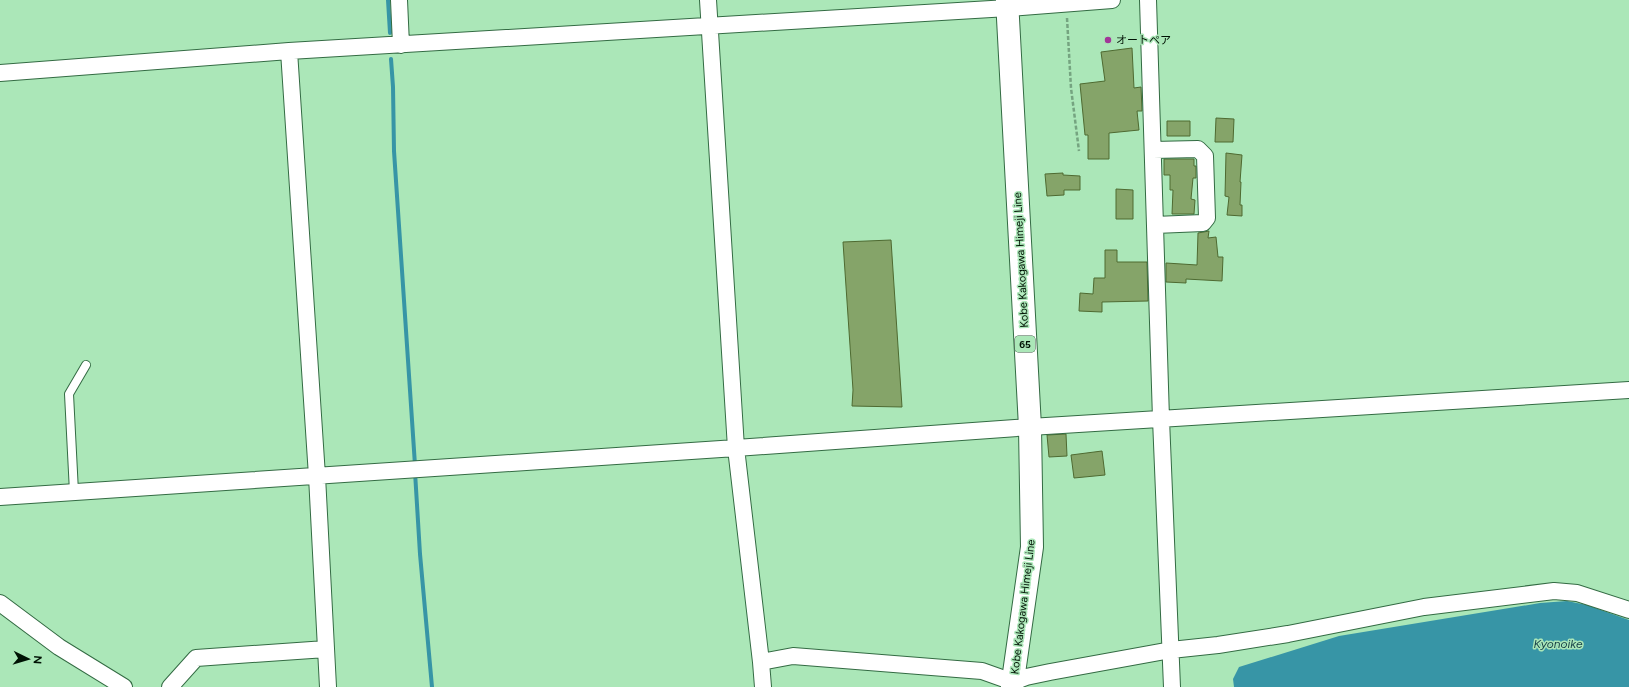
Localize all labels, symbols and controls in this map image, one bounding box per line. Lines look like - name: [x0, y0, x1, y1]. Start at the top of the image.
- place label: オートペア: [1116, 34, 1171, 47]
- marker: オートペア: [1103, 35, 1113, 45]
- street label: Kobe Kakogawa Himeji Line: [1011, 192, 1031, 328]
- road number: 65: [1015, 336, 1035, 352]
- street label: Kobe Kakogawa Himeji Line: [1008, 539, 1038, 675]
- water label: Kyonoike: [1533, 637, 1583, 651]
- north arrow: [8, 639, 48, 679]
- text: N: [31, 655, 44, 665]

